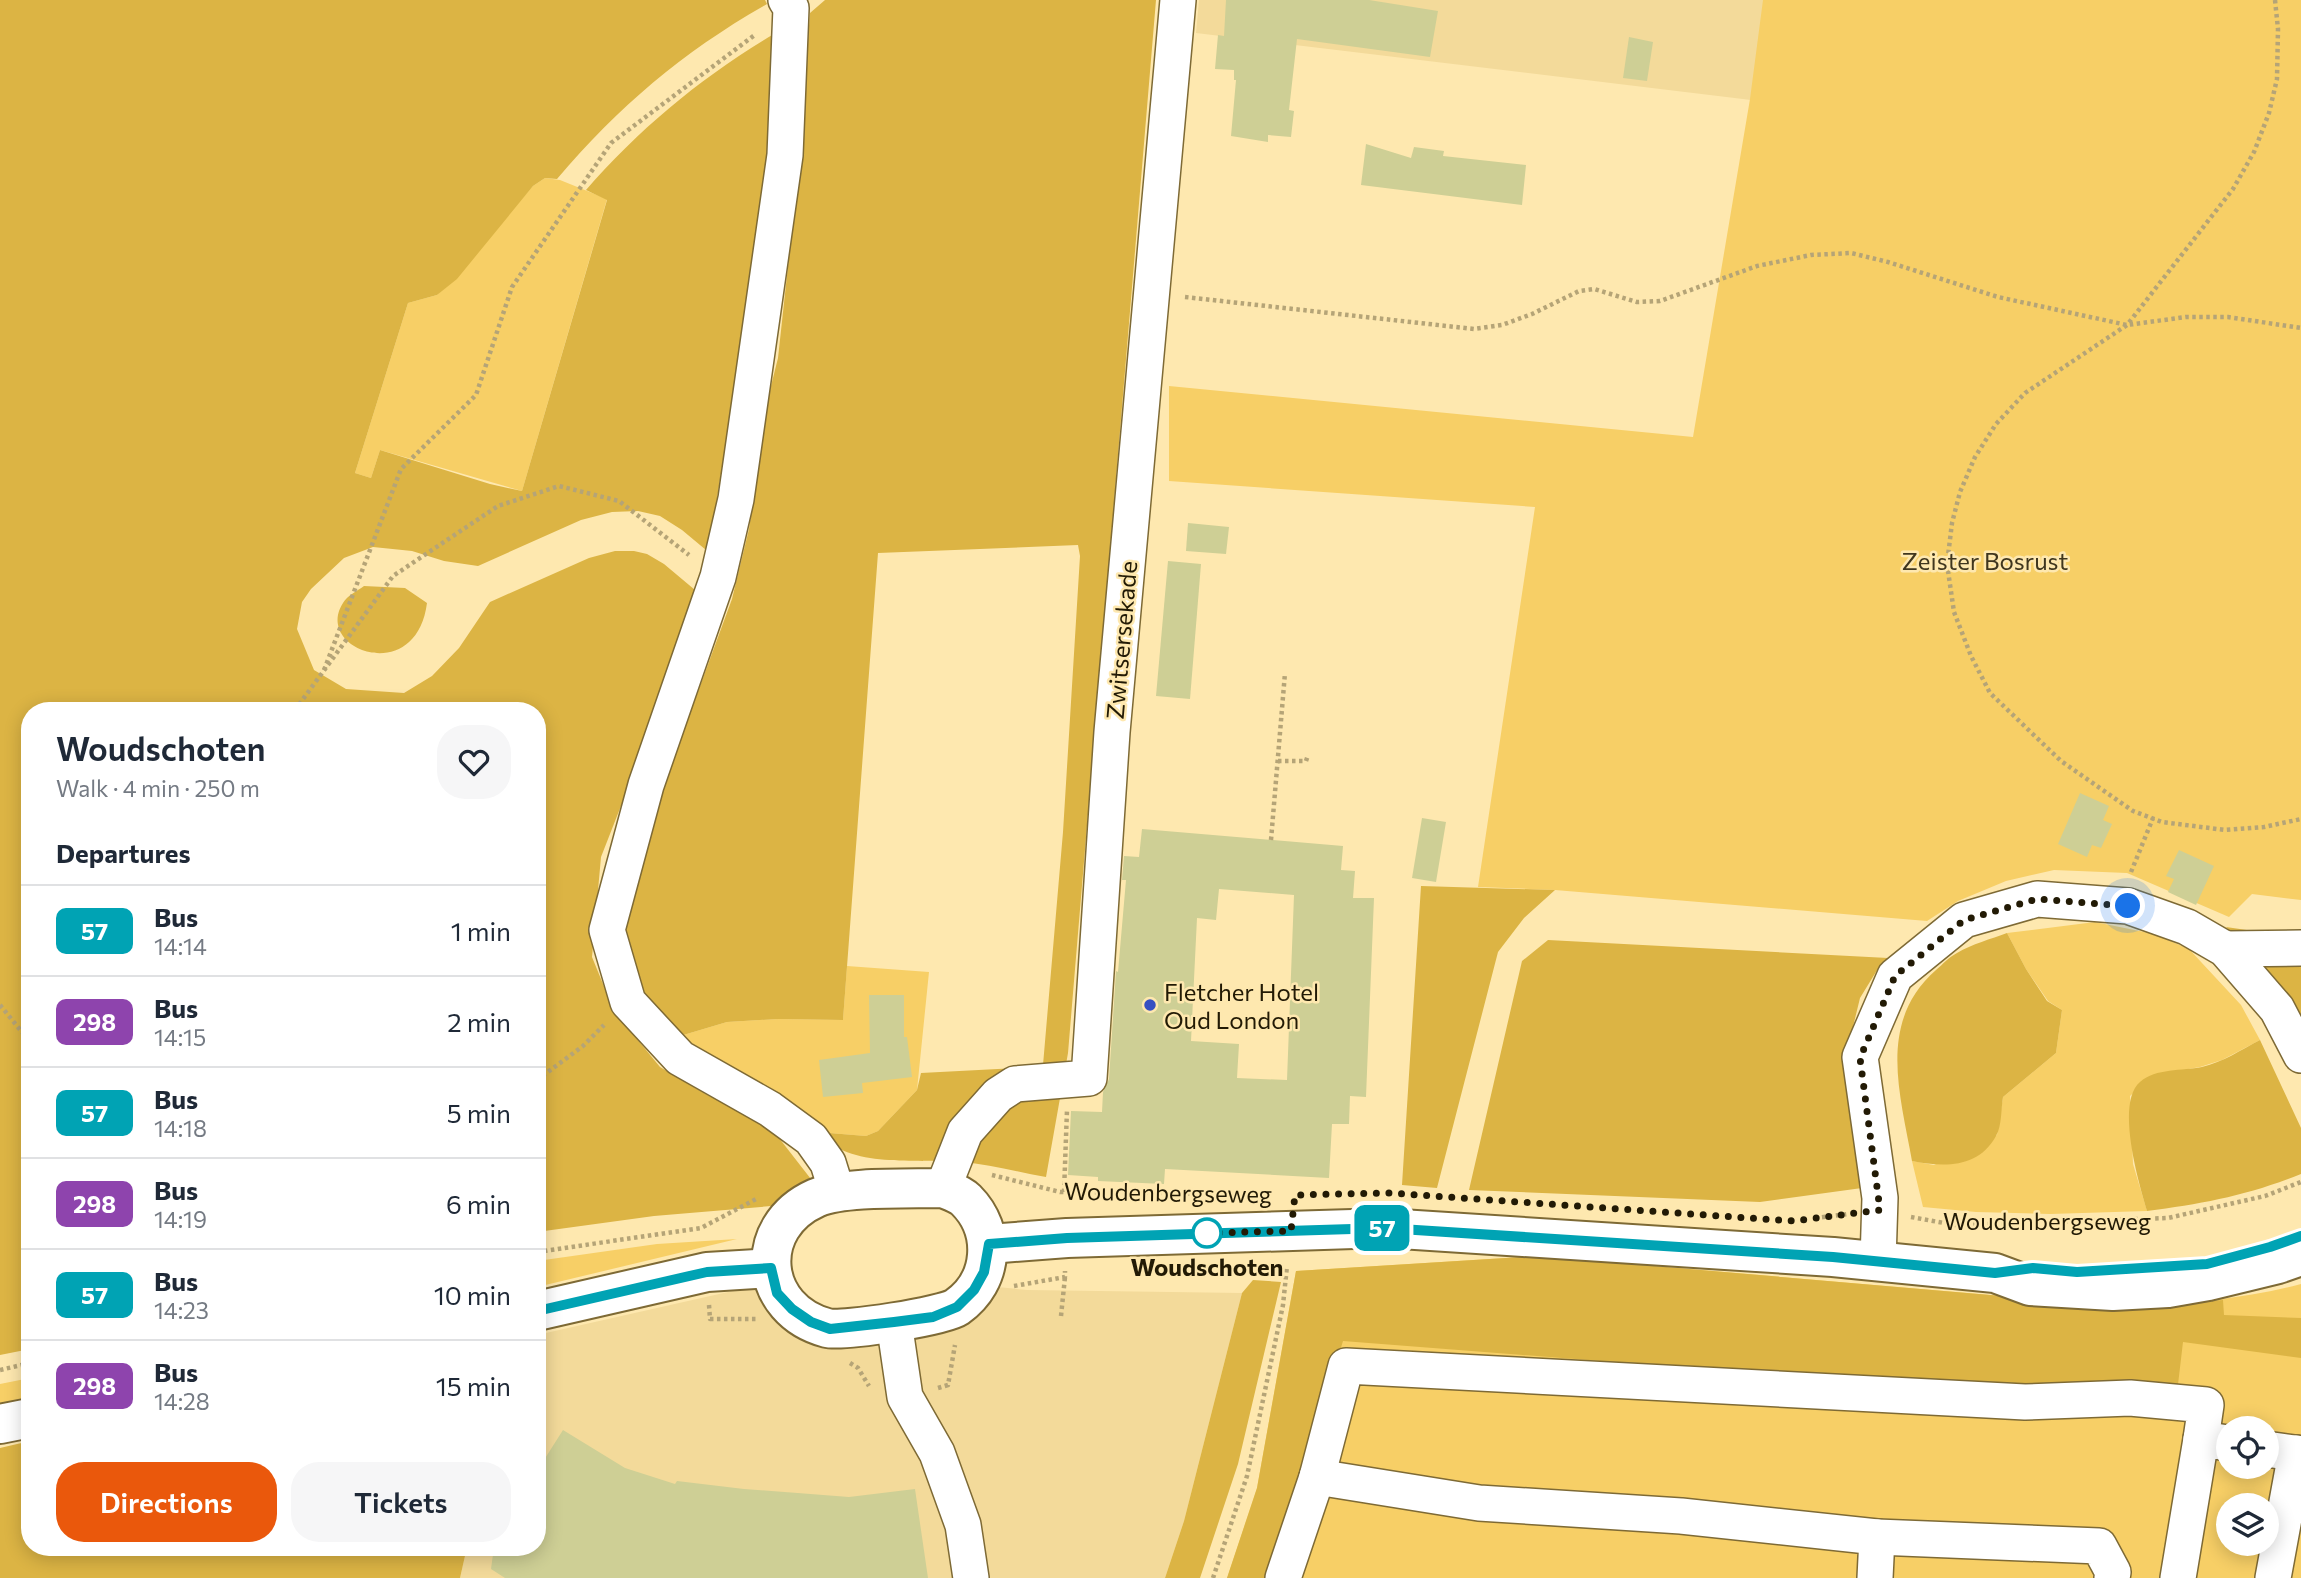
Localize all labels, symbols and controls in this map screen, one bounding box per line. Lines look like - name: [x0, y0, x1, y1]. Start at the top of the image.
- park label: Zeister Bosrust: [1902, 546, 2068, 575]
- street label: Zwitsersekade: [1100, 560, 1142, 720]
- button: heart: [437, 725, 511, 799]
- text: Woudschoten: [56, 727, 266, 768]
- text: Walk · 4 min · 250 m: [56, 774, 260, 802]
- text: Departures: [56, 837, 191, 868]
- your location: [2110, 888, 2145, 923]
- text: Bus: [154, 901, 198, 932]
- text: 1 min: [451, 915, 511, 946]
- text: 57: [81, 916, 108, 945]
- text: 14:14: [154, 932, 207, 960]
- place label: Fletcher Hotel Oud London: [1164, 977, 1319, 1034]
- text: Bus: [154, 992, 198, 1023]
- marker: Fletcher Hotel Oud London: [1142, 997, 1158, 1013]
- text: 2 min: [447, 1006, 511, 1037]
- text: 298: [73, 1007, 116, 1036]
- text: 14:15: [154, 1023, 206, 1051]
- text: Bus: [154, 1083, 198, 1114]
- text: 5 min: [447, 1097, 511, 1128]
- text: 57: [81, 1098, 108, 1127]
- text: 14:18: [154, 1114, 207, 1142]
- text: Bus: [154, 1174, 198, 1205]
- street label: Woudenbergseweg: [1064, 1176, 1272, 1208]
- text: 6 min: [446, 1188, 511, 1219]
- text: 298: [73, 1189, 116, 1218]
- text: 14:19: [154, 1205, 207, 1233]
- line badge: 57: [1350, 1205, 1414, 1251]
- street label: Woudenbergseweg: [1943, 1206, 2151, 1235]
- text: 57: [1368, 1213, 1396, 1242]
- marker: Woudschoten: [1192, 1218, 1222, 1248]
- place label: Woudschoten: [1130, 1252, 1284, 1281]
- text: Bus: [154, 1265, 198, 1296]
- text: 10 min: [434, 1279, 511, 1310]
- text: 57: [81, 1280, 108, 1309]
- text: 14:23: [154, 1296, 209, 1324]
- text: Bus: [154, 1356, 198, 1387]
- text: 15 min: [436, 1370, 511, 1401]
- text: 298: [73, 1371, 116, 1400]
- text: 14:28: [154, 1387, 210, 1415]
- map controls: [2216, 1416, 2279, 1556]
- button: locate: [2216, 1416, 2279, 1479]
- button: Directions: [56, 1462, 277, 1542]
- button: Tickets: [291, 1462, 511, 1542]
- button: layers: [2216, 1493, 2279, 1556]

